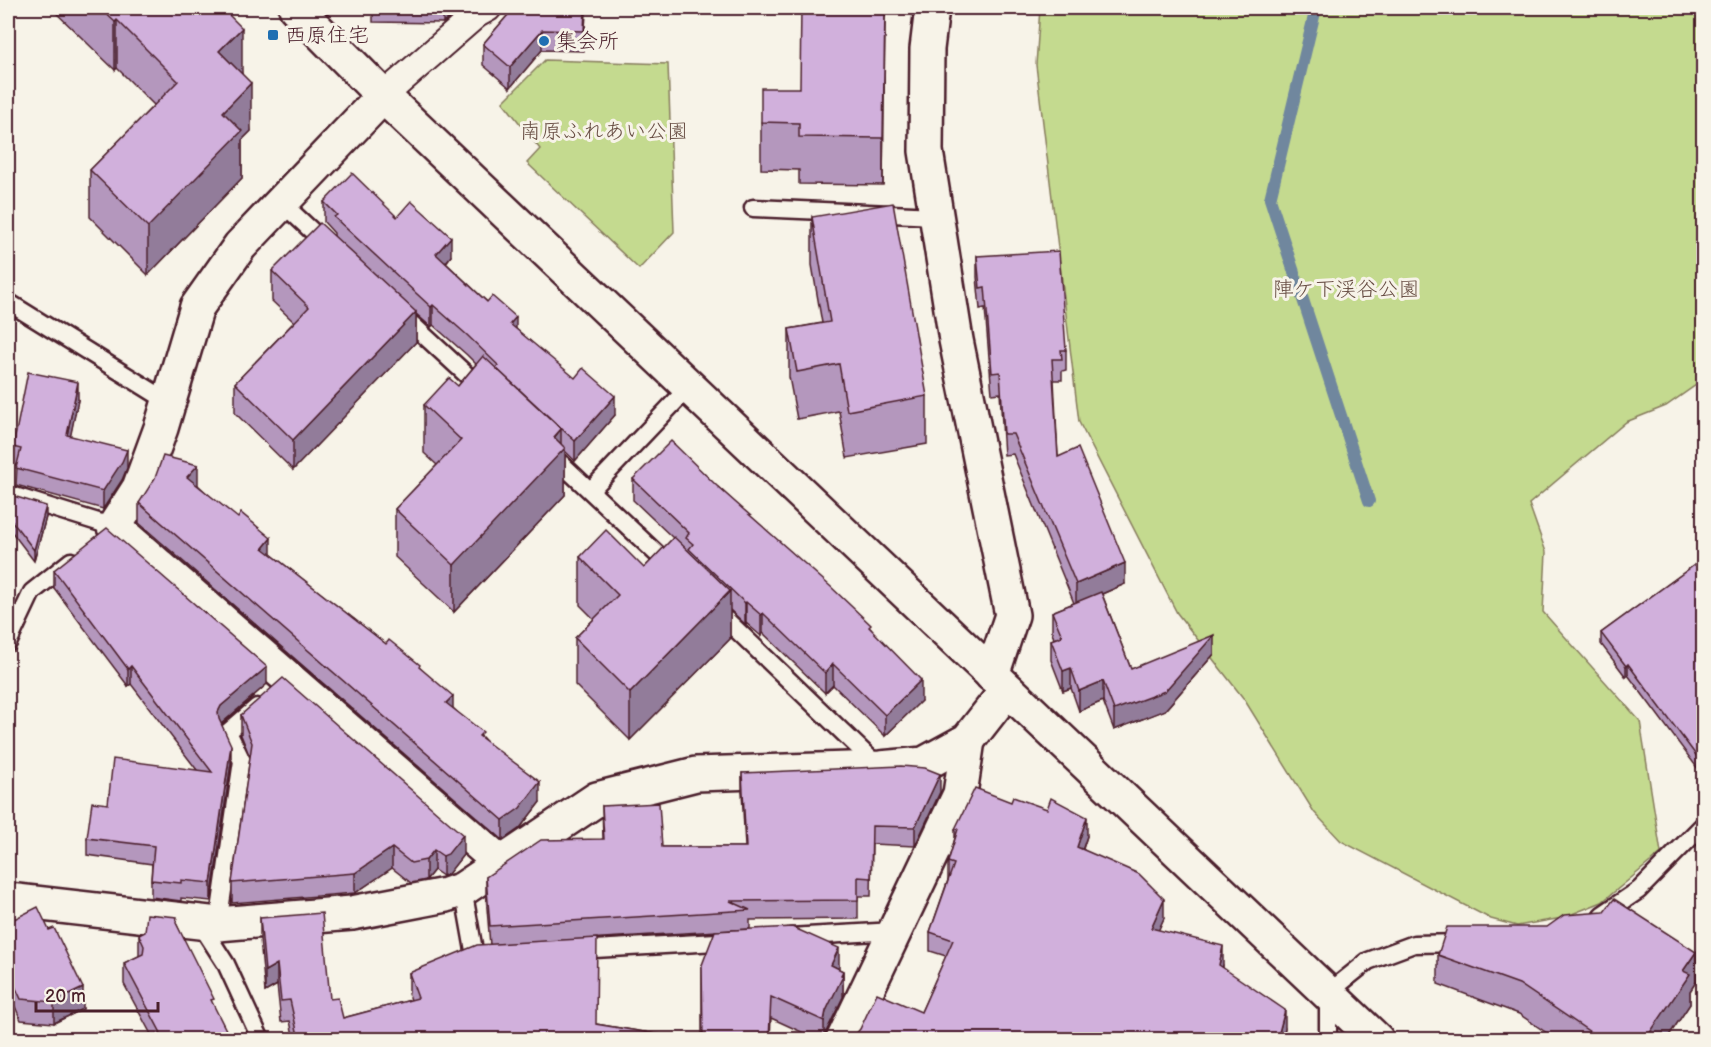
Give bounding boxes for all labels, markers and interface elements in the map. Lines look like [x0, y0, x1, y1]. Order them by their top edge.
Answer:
place label: 西原住宅 [285, 23, 369, 48]
marker: 西原住宅 [266, 28, 280, 42]
place label: 集会所 [556, 29, 619, 54]
marker: 集会所 [537, 34, 551, 48]
park label: 南原ふれあい公園 [520, 119, 688, 144]
park label: 陣ケ下渓谷公園 [1273, 277, 1420, 302]
scale bar [36, 975, 158, 1013]
text: 20 m [45, 986, 86, 1007]

